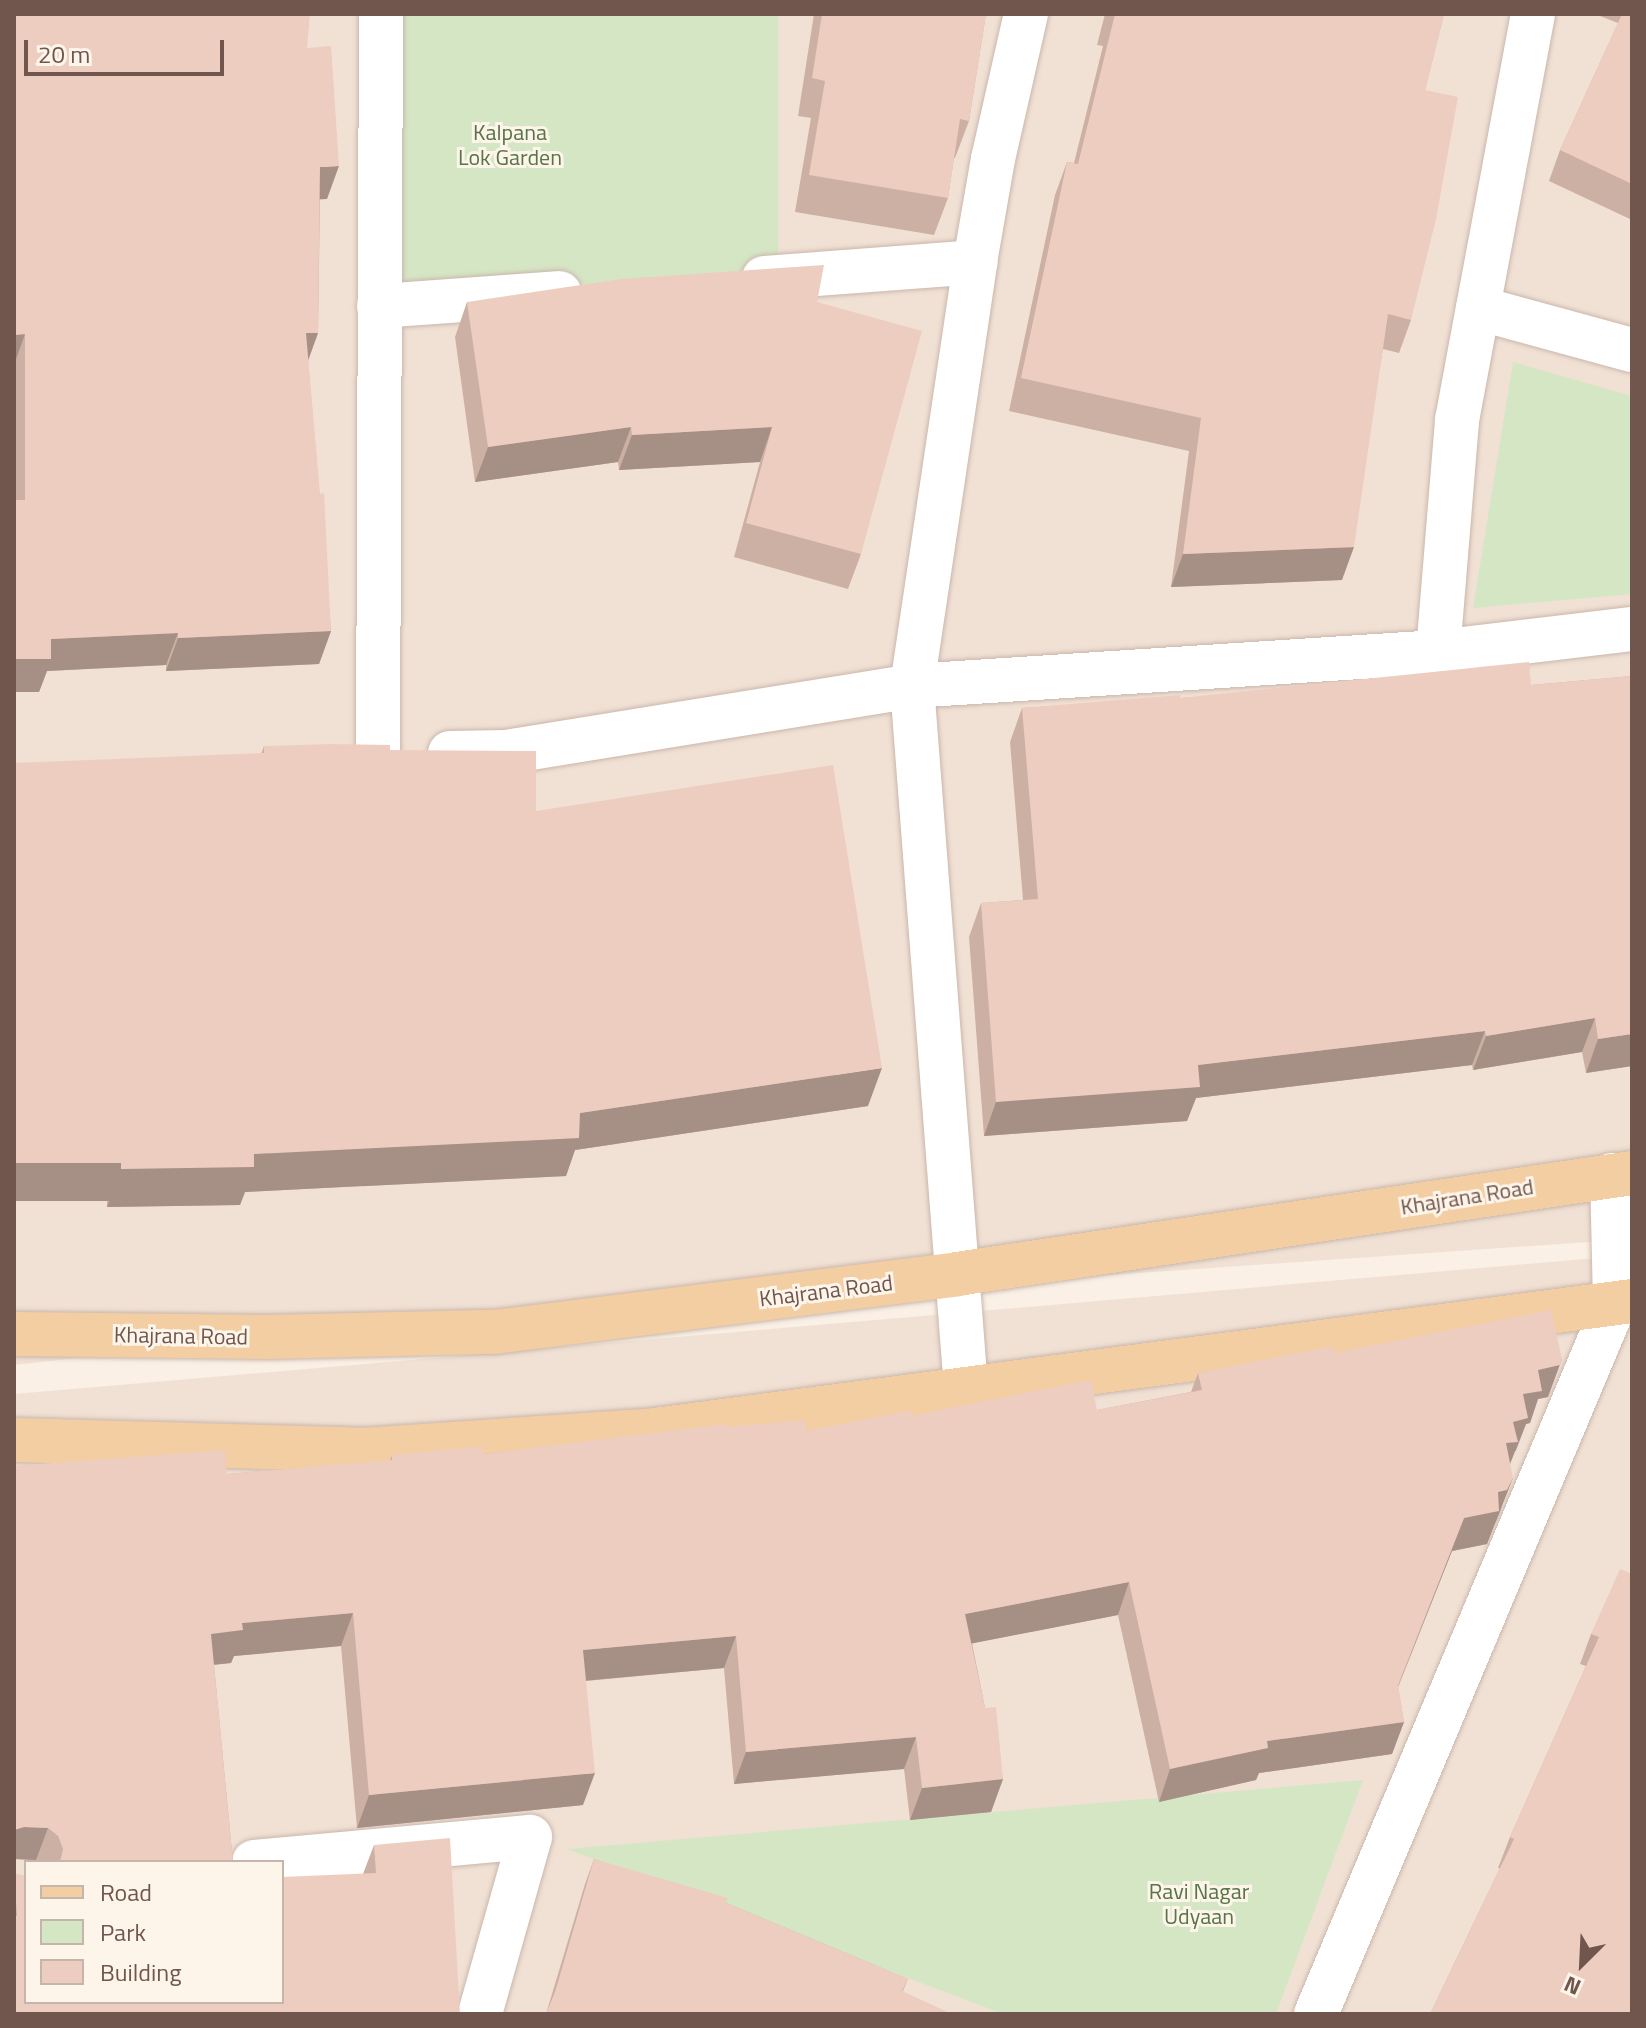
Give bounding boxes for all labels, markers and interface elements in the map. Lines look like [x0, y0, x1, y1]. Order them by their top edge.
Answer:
scale bar [28, 24, 228, 74]
text: 20 m [38, 36, 90, 72]
park label: Kalpana Lok Garden [458, 119, 562, 170]
street label: Khajrana Road [1399, 1173, 1535, 1221]
street label: Khajrana Road [758, 1270, 894, 1312]
street label: Khajrana Road [114, 1322, 248, 1350]
legend [24, 1860, 284, 2004]
text: Road [100, 1874, 152, 1910]
park label: Ravi Nagar Udyaan [1149, 1878, 1249, 1930]
text: Park [100, 1914, 146, 1950]
north arrow [1542, 1924, 1622, 2004]
text: Building [100, 1954, 182, 1990]
text: N [1558, 1967, 1586, 2005]

